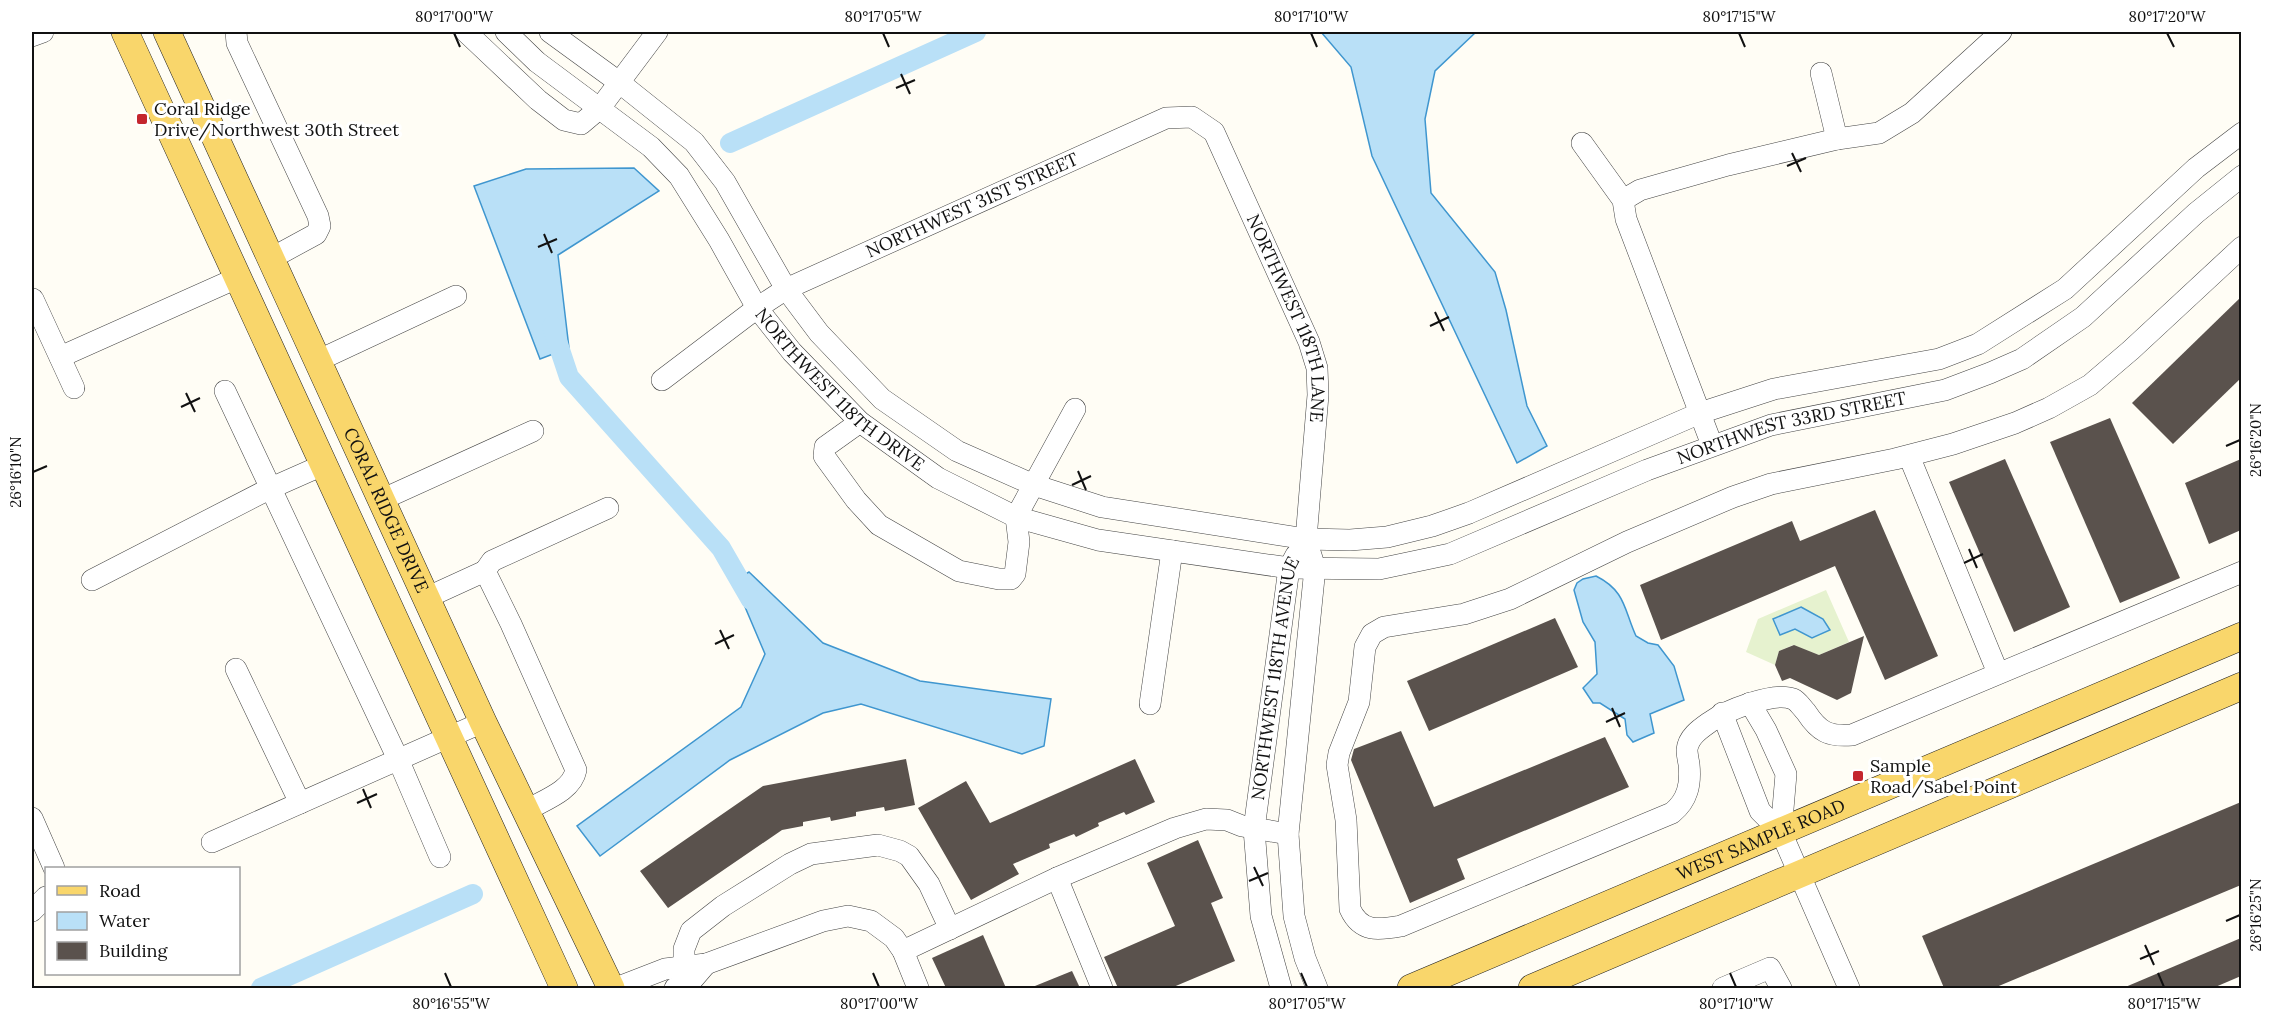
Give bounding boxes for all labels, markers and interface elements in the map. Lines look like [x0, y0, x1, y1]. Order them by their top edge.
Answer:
text: 80°17'00"W [415, 7, 494, 26]
text: 80°17'05"W [845, 7, 923, 26]
text: 80°17'10"W [1274, 7, 1349, 26]
text: 80°17'15"W [1702, 7, 1777, 26]
text: 80°17'20"W [2129, 7, 2206, 26]
place label: Coral Ridge Drive/Northwest 30th Street [154, 97, 399, 141]
marker: Coral Ridge Drive/Northwest 30th Street [135, 112, 149, 126]
street label: NORTHWEST 31ST STREET [862, 147, 1082, 263]
street label: NORTHWEST 118TH LANE [1242, 210, 1330, 423]
street label: NORTHWEST 118TH DRIVE [750, 303, 929, 476]
street label: NORTHWEST 33RD STREET [1674, 386, 1908, 469]
text: 26°16'20"N [2246, 403, 2265, 477]
street label: CORAL RIDGE DRIVE [339, 424, 434, 596]
text: 26°16'10"N [6, 436, 25, 508]
street label: NORTHWEST 118TH AVENUE [1246, 552, 1304, 802]
place label: Sample Road/Sabel Point [1870, 754, 2017, 798]
marker: Sample Road/Sabel Point [1851, 769, 1865, 783]
street label: WEST SAMPLE ROAD [1673, 793, 1848, 885]
legend [45, 867, 240, 975]
text: Road [99, 879, 141, 902]
text: 26°16'25"N [2246, 879, 2265, 951]
text: Water [99, 909, 150, 932]
text: Building [99, 939, 169, 962]
text: 80°16'55"W [412, 994, 491, 1013]
text: 80°17'00"W [840, 994, 919, 1013]
text: 80°17'05"W [1269, 994, 1347, 1013]
text: 80°17'10"W [1699, 994, 1774, 1013]
text: 80°17'15"W [2127, 994, 2202, 1013]

